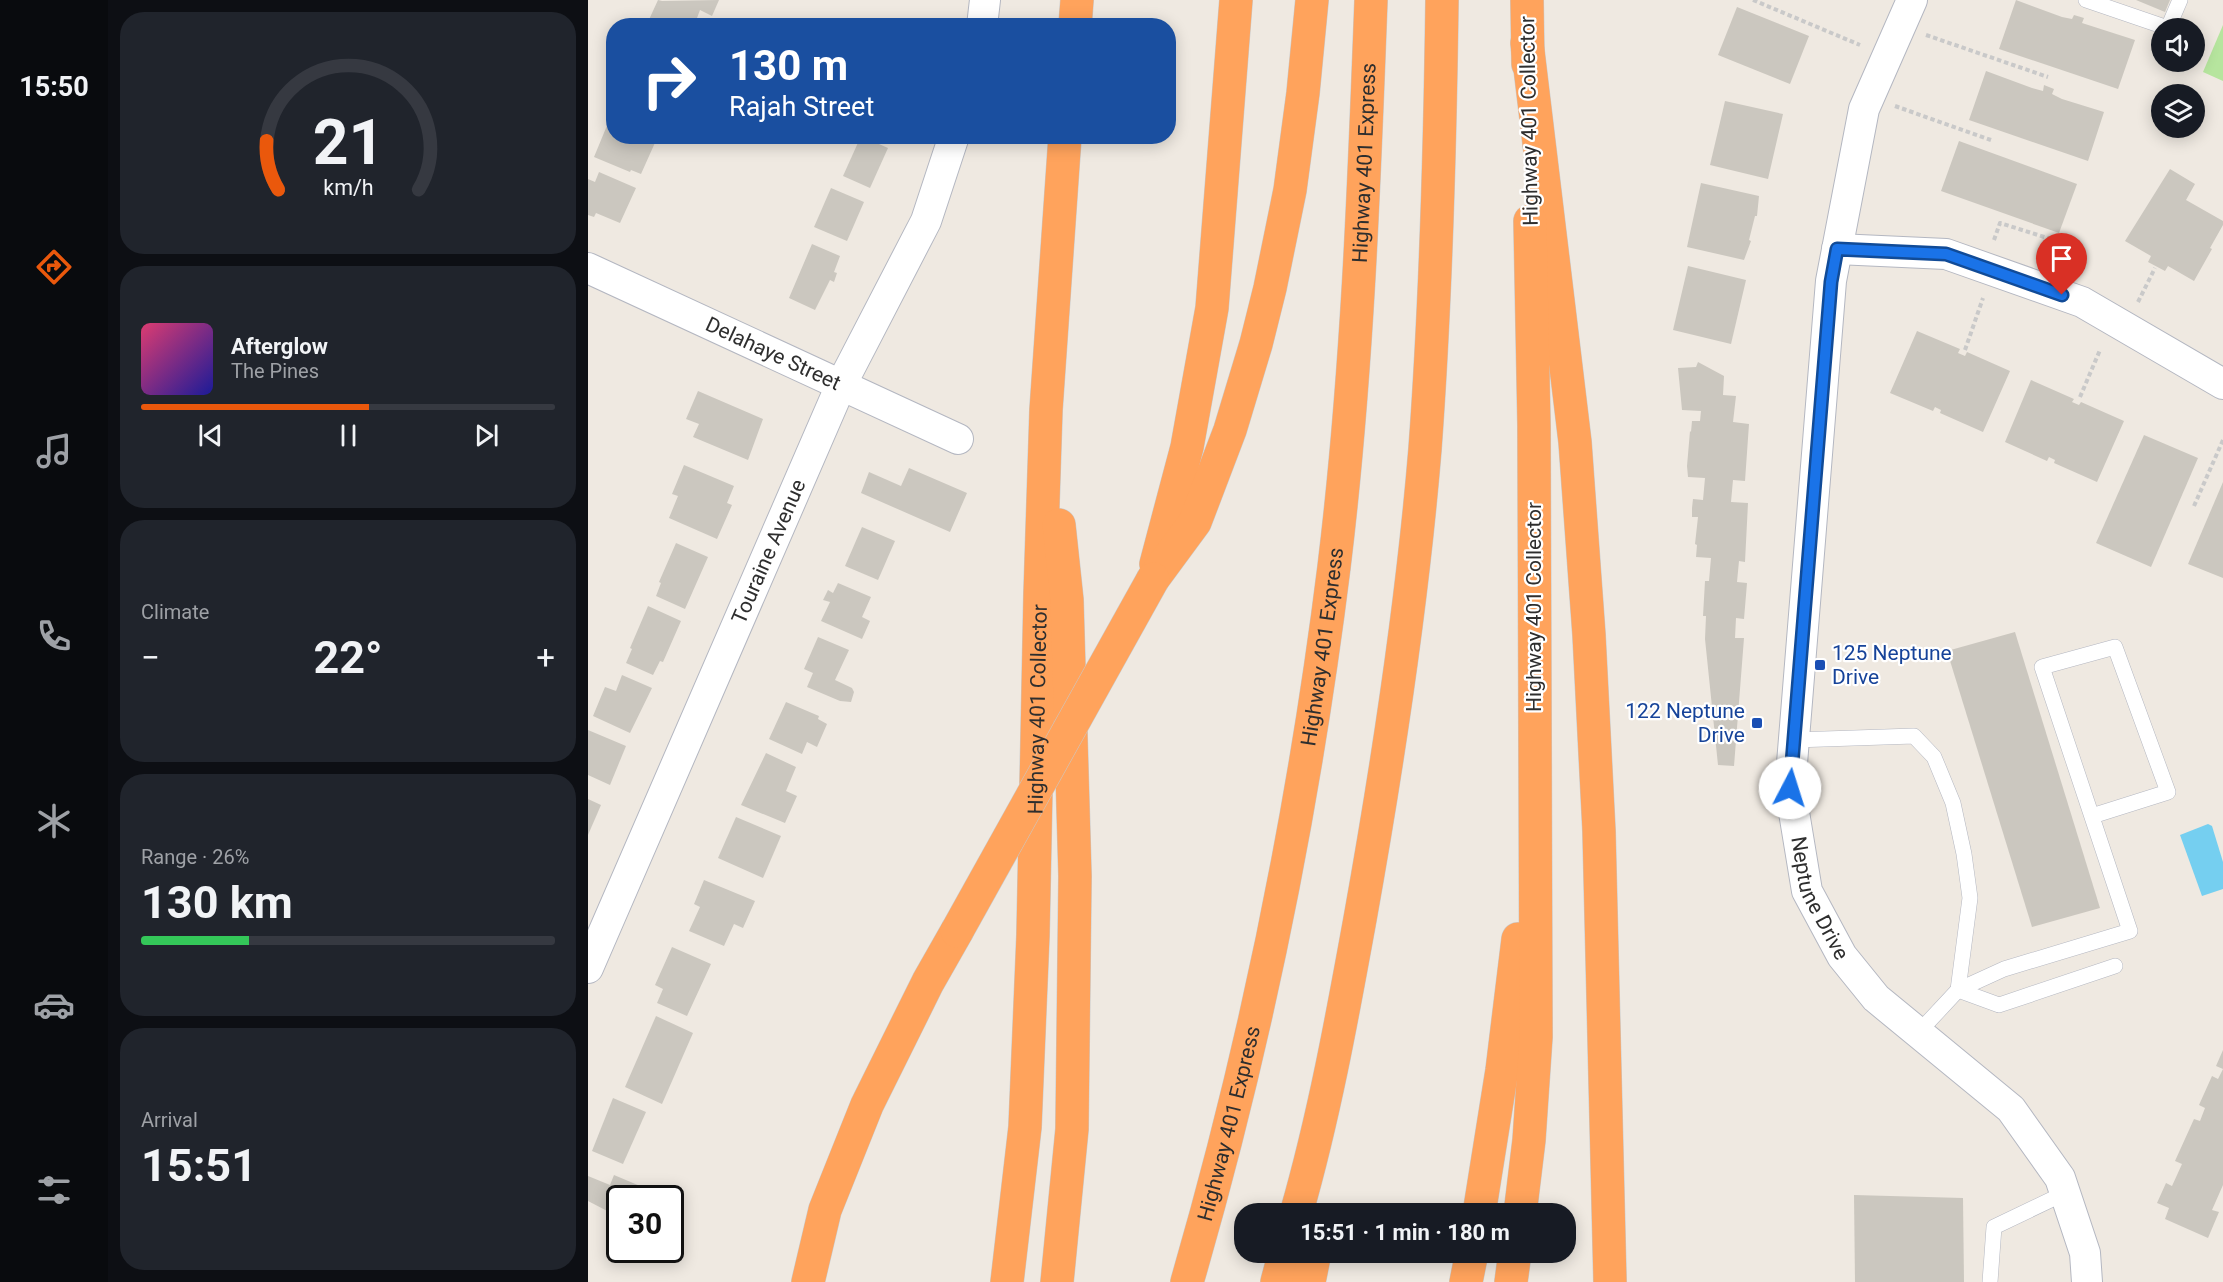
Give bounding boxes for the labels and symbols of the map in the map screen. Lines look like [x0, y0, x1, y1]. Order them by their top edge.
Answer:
street label: Highway 401 Collector [1515, 16, 1543, 226]
street label: Highway 401 Express [1348, 62, 1381, 264]
pin [2036, 233, 2087, 295]
street label: Delahaye Street [702, 312, 845, 395]
street label: Touraine Avenue [727, 476, 811, 627]
street label: Highway 401 Collector [1522, 502, 1546, 712]
street label: Highway 401 Express [1296, 546, 1348, 748]
street label: Highway 401 Collector [1023, 604, 1052, 815]
place label: 125 Neptune Drive [1832, 641, 1952, 689]
marker: 125 Neptune Drive [1813, 658, 1827, 672]
place label: 122 Neptune Drive [1625, 699, 1745, 747]
marker: 122 Neptune Drive [1750, 716, 1764, 730]
position arrow [1758, 756, 1822, 820]
street label: Neptune Drive [1786, 835, 1854, 964]
street label: Highway 401 Express [1193, 1024, 1265, 1224]
speed limit sign: 30 [606, 1185, 684, 1263]

